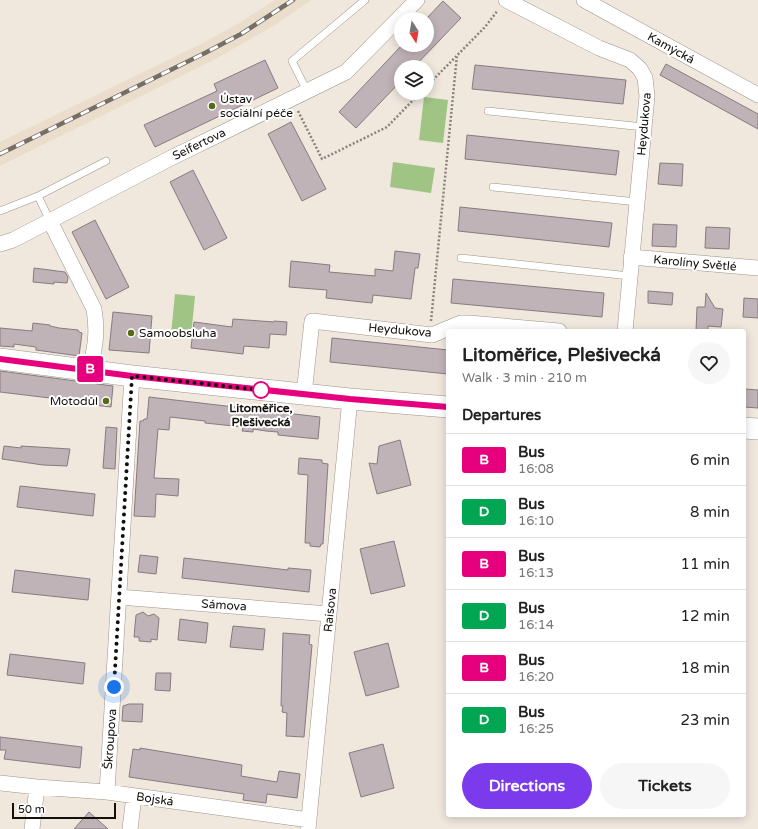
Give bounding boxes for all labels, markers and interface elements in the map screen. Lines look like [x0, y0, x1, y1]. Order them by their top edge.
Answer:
north arrow [394, 12, 434, 52]
map controls [394, 12, 434, 100]
street label: Kamýcká [645, 29, 697, 67]
button: layers [394, 60, 434, 100]
place label: Ústav sociální péče [220, 92, 293, 120]
street label: Heydukova [634, 92, 654, 156]
marker: Ústav sociální péče [207, 101, 217, 111]
street label: Seifertova [170, 125, 228, 163]
street label: Karolíny Světlé [653, 252, 737, 274]
street label: Heydukova [368, 320, 432, 340]
place label: Samoobsluha [139, 326, 216, 340]
marker: Samoobsluha [126, 328, 136, 338]
button: heart [688, 342, 730, 384]
text: Litoměřice, Plešivecká [462, 344, 661, 366]
line badge: B [77, 356, 103, 382]
text: B [85, 360, 95, 377]
text: Walk · 3 min · 210 m [462, 370, 587, 386]
marker: Litoměřice, Plešivecká [252, 381, 270, 399]
place label: Motodůl [50, 394, 98, 408]
marker: Motodůl [101, 396, 111, 406]
place label: Litoměřice, Plešivecká [229, 401, 293, 429]
text: Departures [462, 406, 541, 424]
text: Bus [518, 443, 545, 461]
text: B [479, 451, 489, 468]
text: 6 min [690, 451, 730, 469]
text: 16:08 [518, 461, 554, 477]
text: Bus [518, 495, 545, 513]
text: D [479, 503, 489, 520]
text: 8 min [690, 503, 730, 521]
text: 16:10 [518, 513, 554, 529]
text: Bus [518, 547, 545, 565]
text: B [479, 555, 489, 572]
text: 11 min [681, 555, 730, 573]
text: 16:13 [518, 565, 554, 581]
street label: Raisova [321, 587, 339, 633]
street label: Sámova [201, 596, 247, 614]
text: Bus [518, 599, 545, 617]
text: D [479, 607, 489, 624]
text: 12 min [681, 607, 730, 625]
text: 16:14 [518, 617, 554, 633]
text: Bus [518, 651, 545, 669]
text: B [479, 659, 489, 676]
text: 18 min [681, 659, 730, 677]
text: 16:20 [518, 669, 554, 685]
your location [104, 677, 124, 697]
text: Bus [518, 703, 545, 721]
street label: Škroupova [101, 708, 119, 770]
text: D [479, 711, 489, 728]
text: 23 min [681, 711, 730, 729]
text: 16:25 [518, 721, 554, 737]
button: Directions [462, 763, 592, 809]
button: Tickets [600, 763, 730, 809]
street label: Bojská [135, 789, 175, 809]
scale bar [12, 801, 116, 820]
text: 50 m [18, 803, 45, 816]

